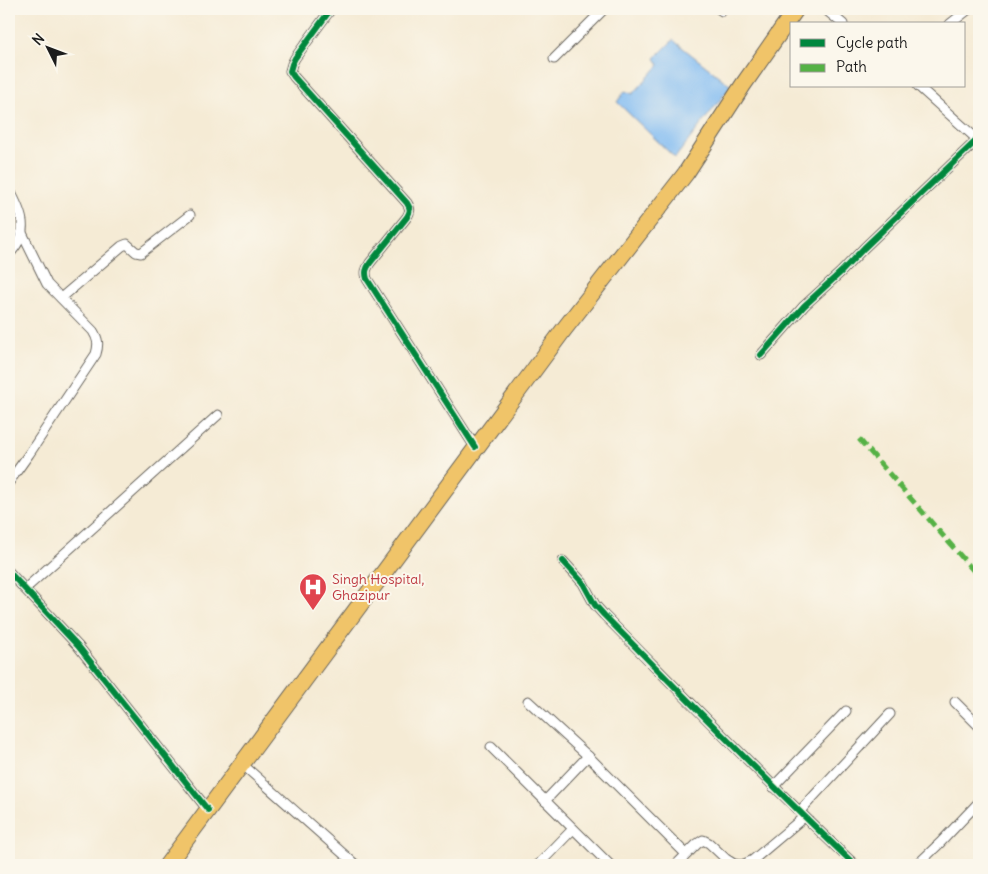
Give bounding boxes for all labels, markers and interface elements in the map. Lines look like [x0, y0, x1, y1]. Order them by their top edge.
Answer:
north arrow [22, 22, 72, 72]
legend [790, 22, 966, 88]
text: N [28, 30, 48, 49]
text: Cycle path [836, 33, 908, 52]
text: Path [836, 57, 867, 76]
place label: Singh Hospital, Ghazipur [332, 570, 425, 604]
hospital icon: Singh Hospital, Ghazipur [298, 572, 328, 611]

